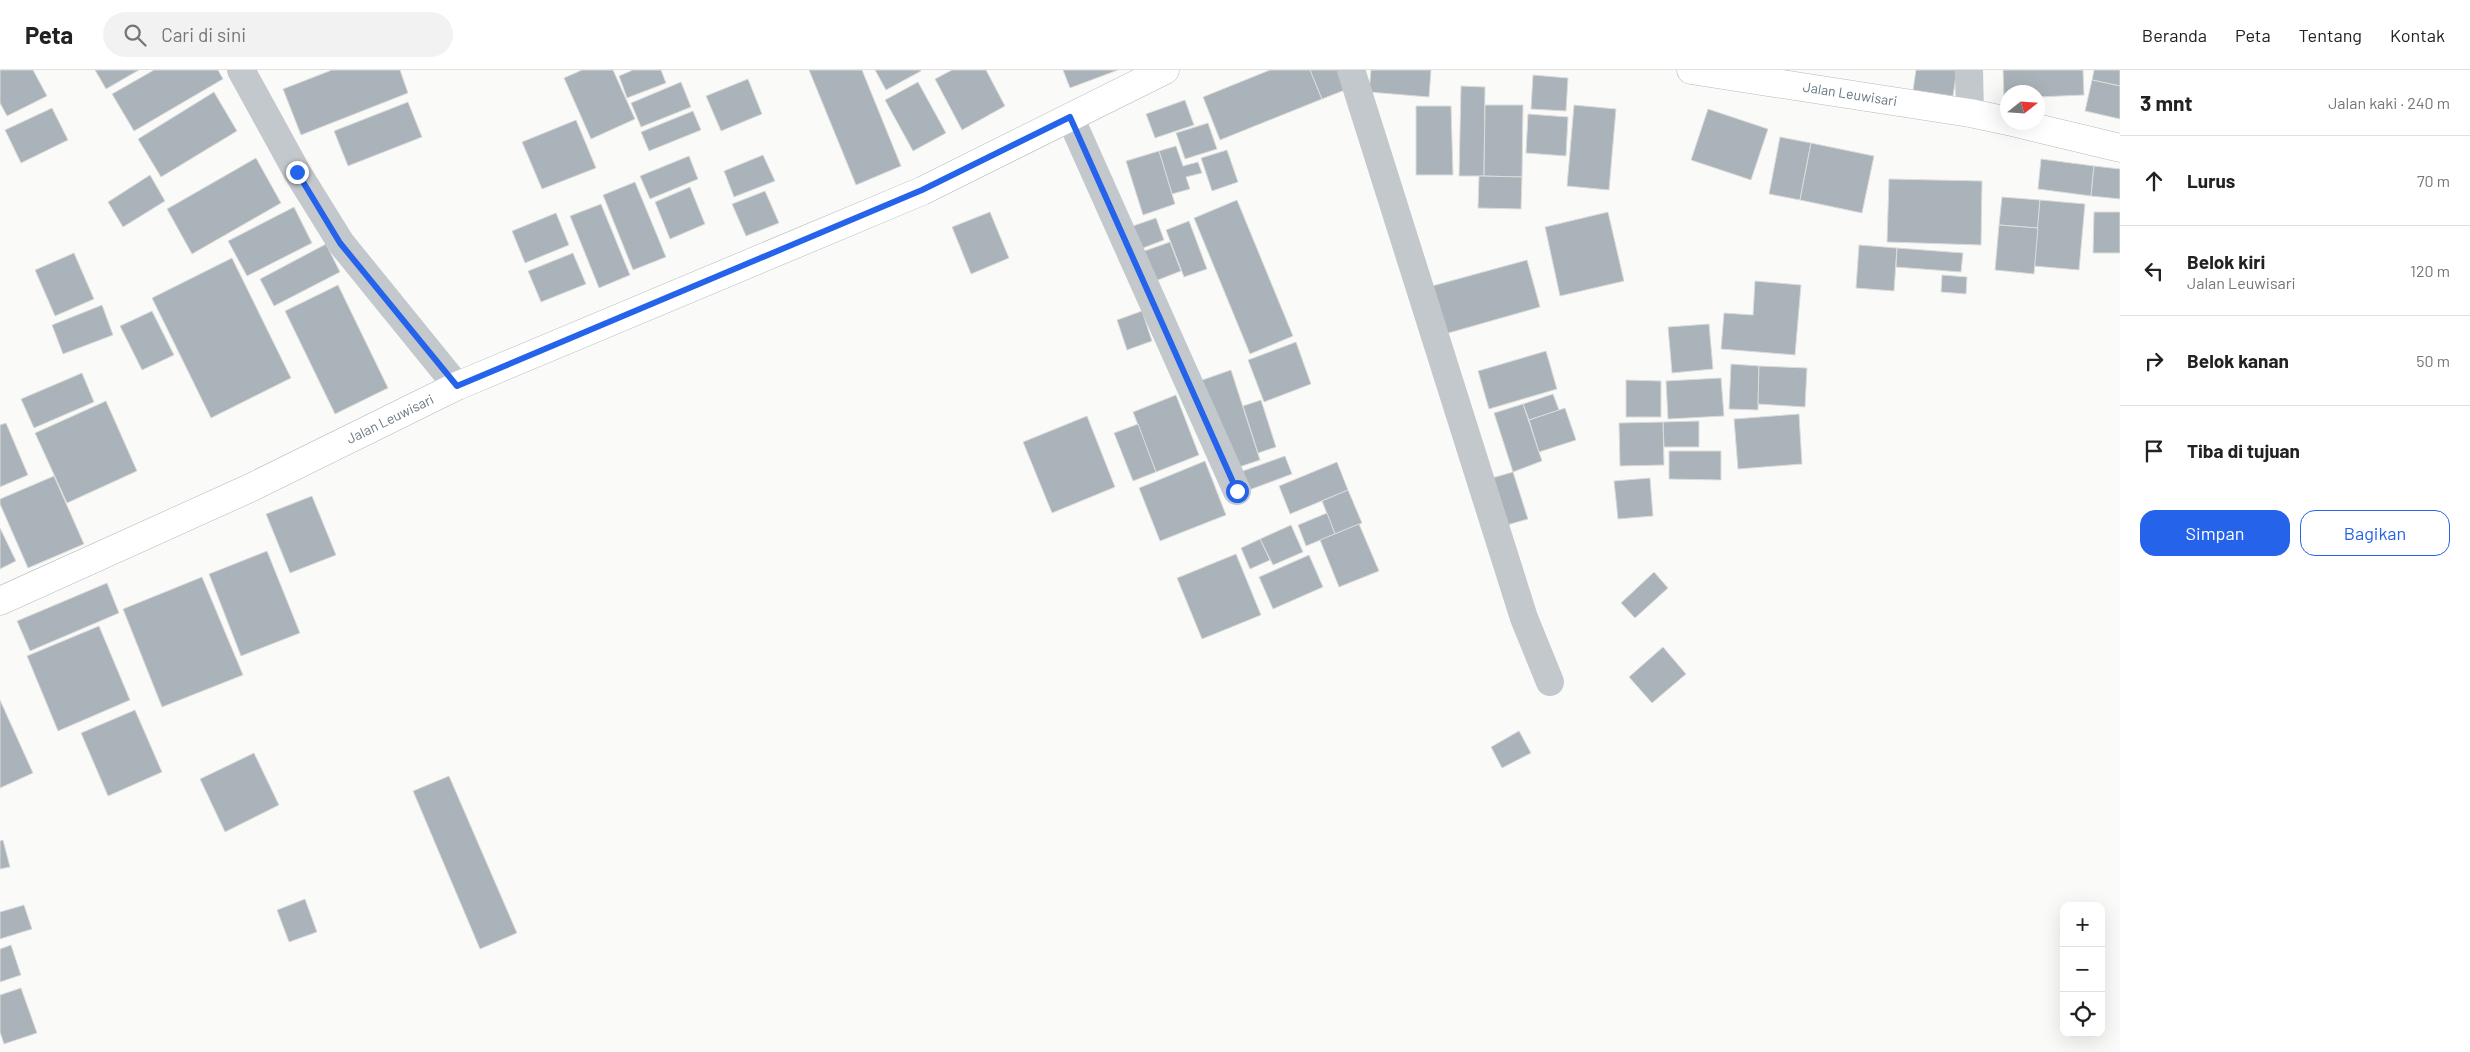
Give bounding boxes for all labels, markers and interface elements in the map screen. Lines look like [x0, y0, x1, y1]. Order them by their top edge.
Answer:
search box [103, 12, 453, 57]
text: Peta [25, 20, 73, 49]
icon: search [121, 21, 149, 49]
text: Cari di sini [161, 23, 246, 46]
text: Beranda [2142, 24, 2207, 46]
text: Peta [2235, 24, 2271, 46]
text: Tentang [2299, 24, 2362, 46]
text: Kontak [2390, 24, 2445, 46]
street label: Jalan Leuwisari [1802, 78, 1898, 109]
north arrow [2000, 85, 2045, 130]
text: 3 mnt [2140, 90, 2193, 115]
text: Jalan kaki · 240 m [2328, 93, 2450, 112]
route end [286, 161, 309, 184]
icon: ahead [2140, 167, 2168, 195]
text: Lurus [2187, 169, 2235, 192]
text: 70 m [2417, 171, 2450, 190]
text: Belok kiri [2187, 250, 2265, 273]
icon: left [2140, 257, 2168, 285]
text: 120 m [2410, 261, 2450, 280]
text: Jalan Leuwisari [2187, 273, 2296, 292]
icon: right [2140, 347, 2168, 375]
text: Belok kanan [2187, 349, 2289, 372]
text: 50 m [2416, 351, 2450, 370]
street label: Jalan Leuwisari [343, 390, 436, 447]
icon: arrive [2140, 437, 2168, 465]
text: Tiba di tujuan [2187, 439, 2300, 462]
route start [1226, 480, 1249, 503]
button: Simpan [2140, 510, 2290, 556]
button: Bagikan [2300, 510, 2450, 556]
map controls [2060, 902, 2105, 1037]
button: + [2060, 902, 2105, 947]
button: − [2060, 947, 2105, 992]
button: locate [2060, 992, 2105, 1037]

